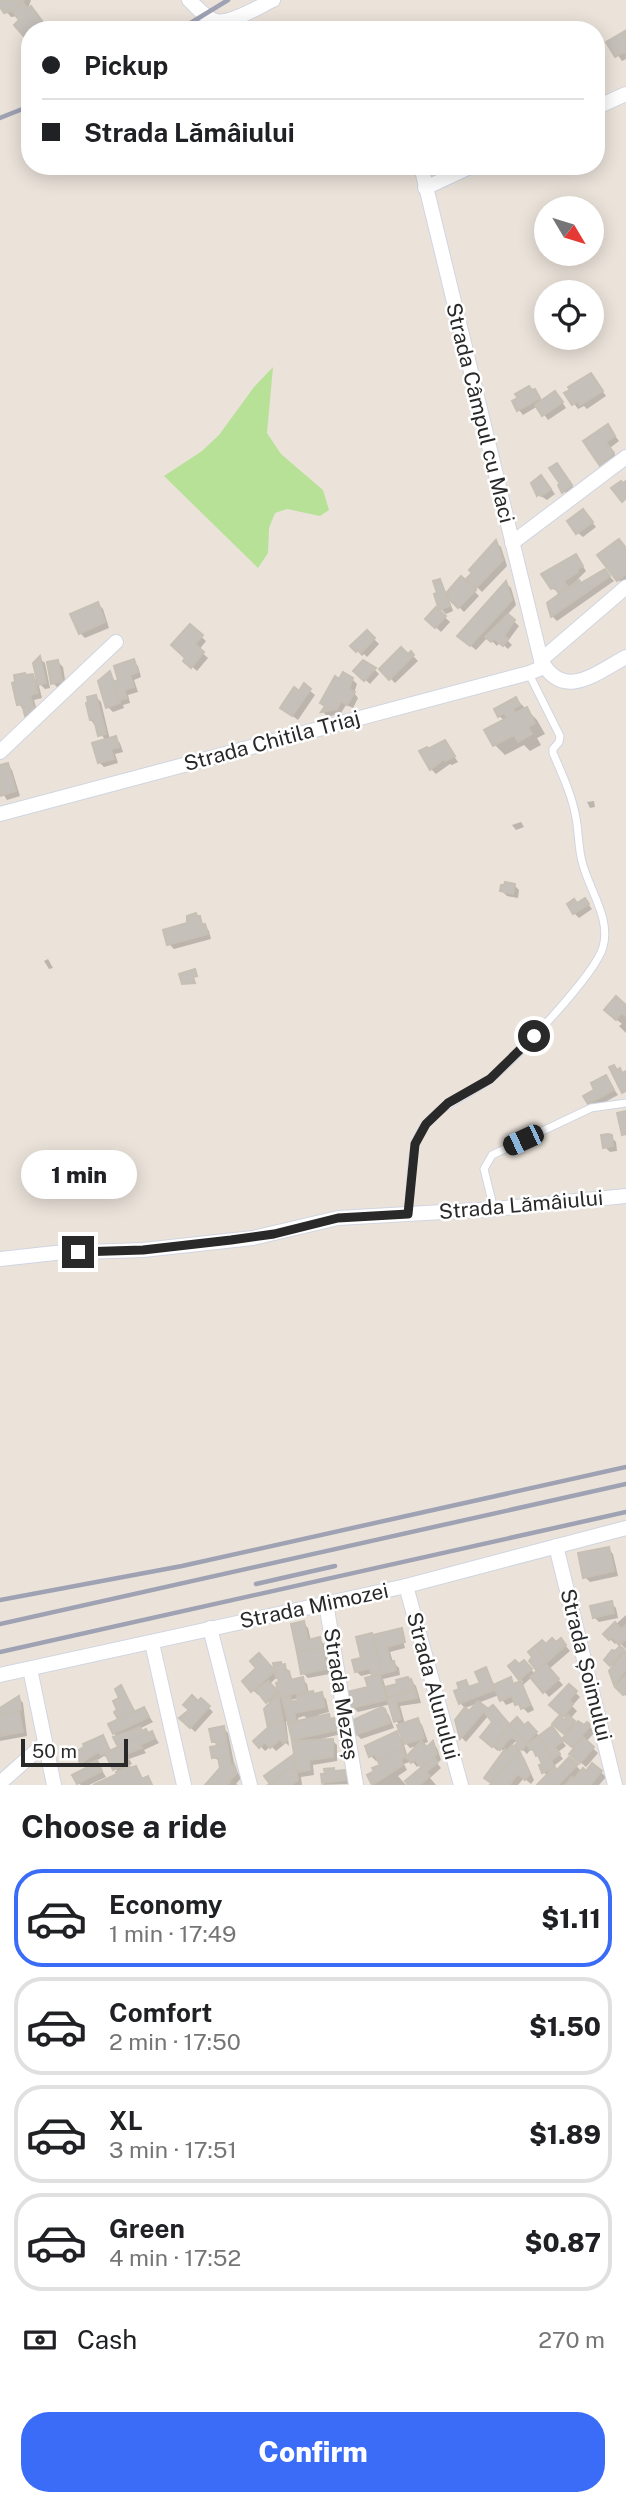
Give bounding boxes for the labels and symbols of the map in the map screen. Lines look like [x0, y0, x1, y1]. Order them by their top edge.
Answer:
north arrow [534, 196, 604, 266]
street label: Strada Câmpul cu Maci [441, 300, 520, 525]
street label: Strada Chitila Triaj [181, 705, 363, 776]
route start [518, 1020, 550, 1052]
car [500, 1122, 547, 1158]
callout: 1 min [20, 1150, 136, 1200]
street label: Strada Lămâiului [438, 1185, 604, 1224]
route end [62, 1236, 94, 1268]
street label: Strada Mimozei [237, 1578, 391, 1633]
street label: Strada Șoimului [556, 1586, 617, 1744]
street label: Strada Alunului [402, 1609, 465, 1762]
street label: Strada Mezeș [319, 1626, 364, 1762]
scale bar [21, 1736, 128, 1768]

